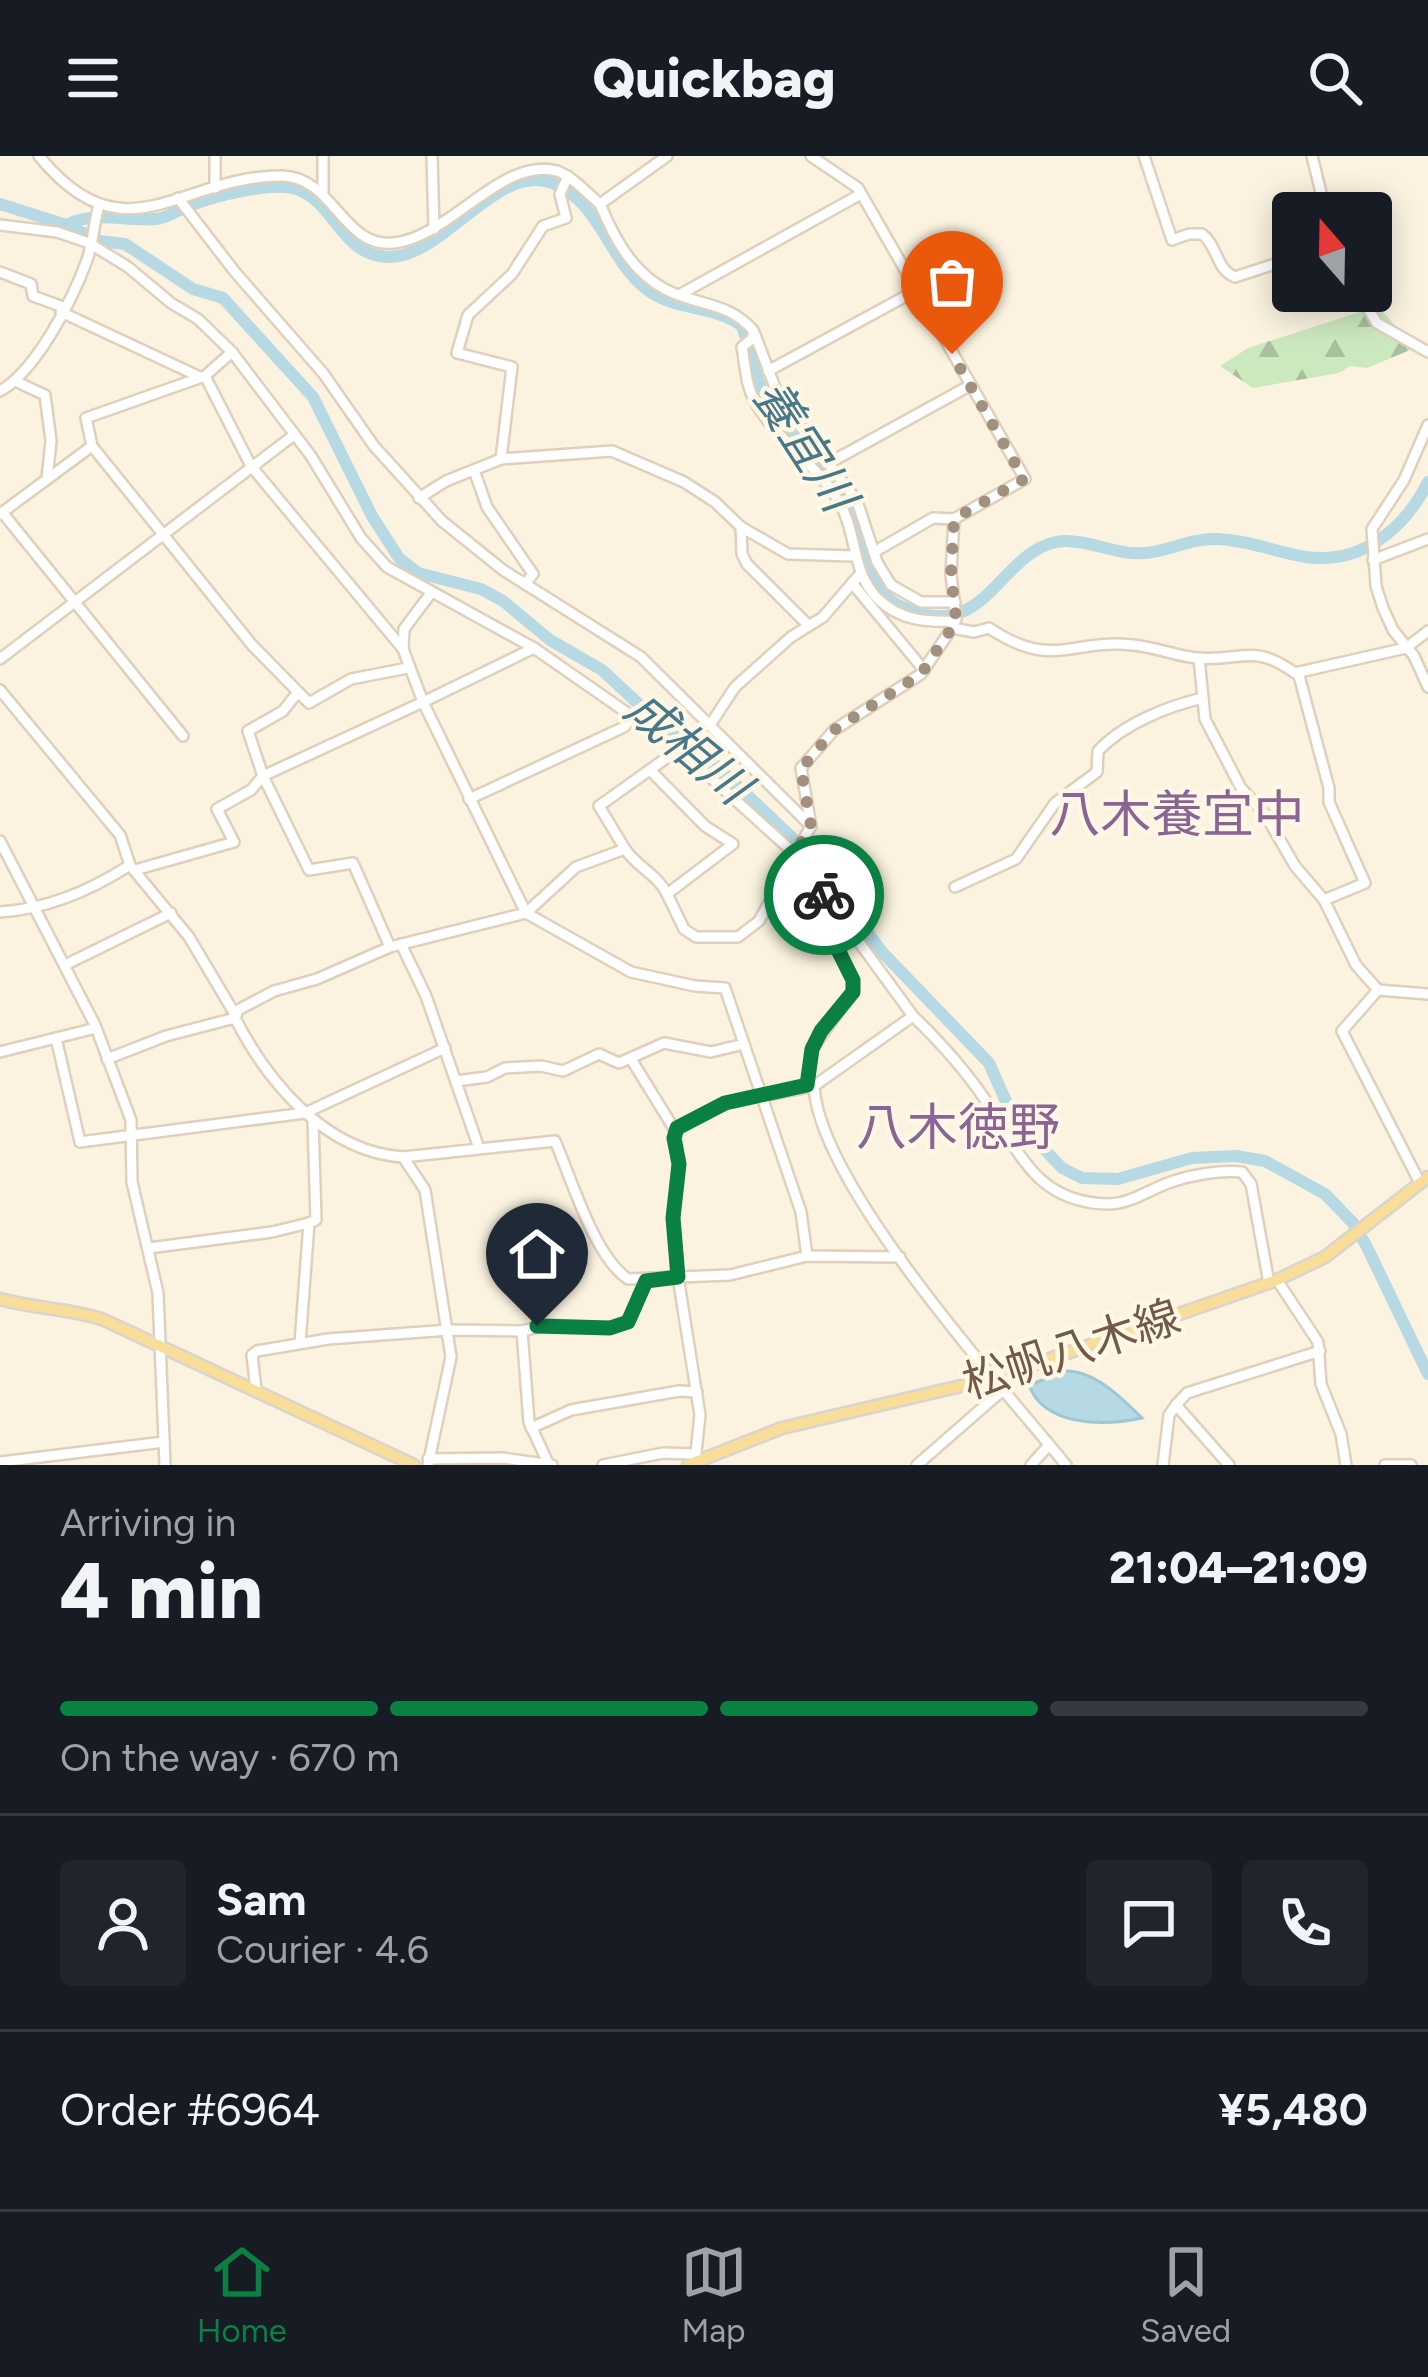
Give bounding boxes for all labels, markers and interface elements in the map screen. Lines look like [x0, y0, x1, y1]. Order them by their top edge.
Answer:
icon: menu [60, 45, 126, 111]
icon: search [1302, 45, 1368, 111]
text: Quickbag [593, 46, 836, 111]
north arrow [1272, 192, 1392, 312]
map controls [1272, 192, 1392, 312]
pin [901, 231, 1003, 354]
icon: bag [919, 249, 985, 315]
water label: 養宜川 [741, 369, 871, 525]
water label: 成相川 [614, 678, 766, 819]
district label: 八木養宜中 [1049, 784, 1305, 845]
courier [764, 835, 884, 955]
icon: bike [791, 862, 857, 928]
district label: 八木徳野 [856, 1097, 1060, 1158]
pin [486, 1203, 588, 1326]
icon: home [504, 1221, 570, 1287]
street label: 松帆八木線 [956, 1289, 1186, 1409]
text: Arriving in [60, 1499, 236, 1546]
text: 21:04–21:09 [1109, 1540, 1368, 1594]
text: 4 min [60, 1544, 263, 1638]
text: On the way · 670 m [60, 1734, 399, 1781]
button: person [60, 1860, 186, 1986]
button: chat [1086, 1860, 1212, 1986]
button: phone [1242, 1860, 1368, 1986]
text: Sam [216, 1872, 307, 1926]
text: Courier · 4.6 [216, 1926, 429, 1973]
text: Order #6964 [60, 2082, 320, 2136]
text: ¥5,480 [1218, 2082, 1368, 2136]
tab: Home [197, 2239, 287, 2350]
tab: Map [681, 2239, 747, 2350]
tab: Saved [1140, 2239, 1231, 2350]

